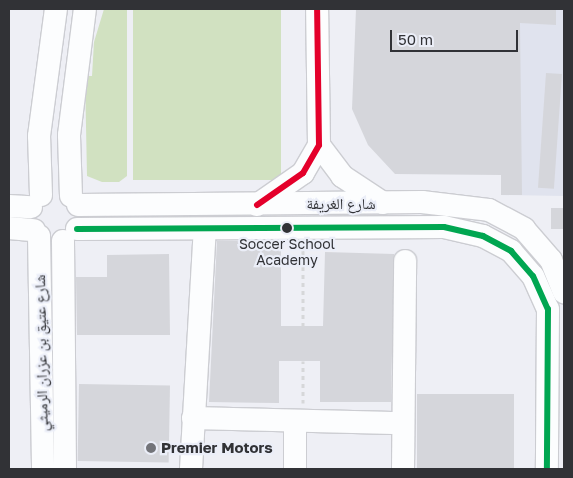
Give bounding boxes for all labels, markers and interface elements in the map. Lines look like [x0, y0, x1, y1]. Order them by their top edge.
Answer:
scale bar [393, 20, 520, 52]
text: 50 m [398, 30, 433, 48]
street label: شارع الغريفة [306, 195, 376, 213]
marker: Soccer School Academy [282, 223, 292, 233]
place label: Soccer School Academy [239, 236, 335, 268]
street label: شارع عتيق بن عزران الرميثي [31, 274, 51, 432]
place label: Premier Motors [161, 439, 273, 457]
marker: Premier Motors [145, 442, 157, 454]

